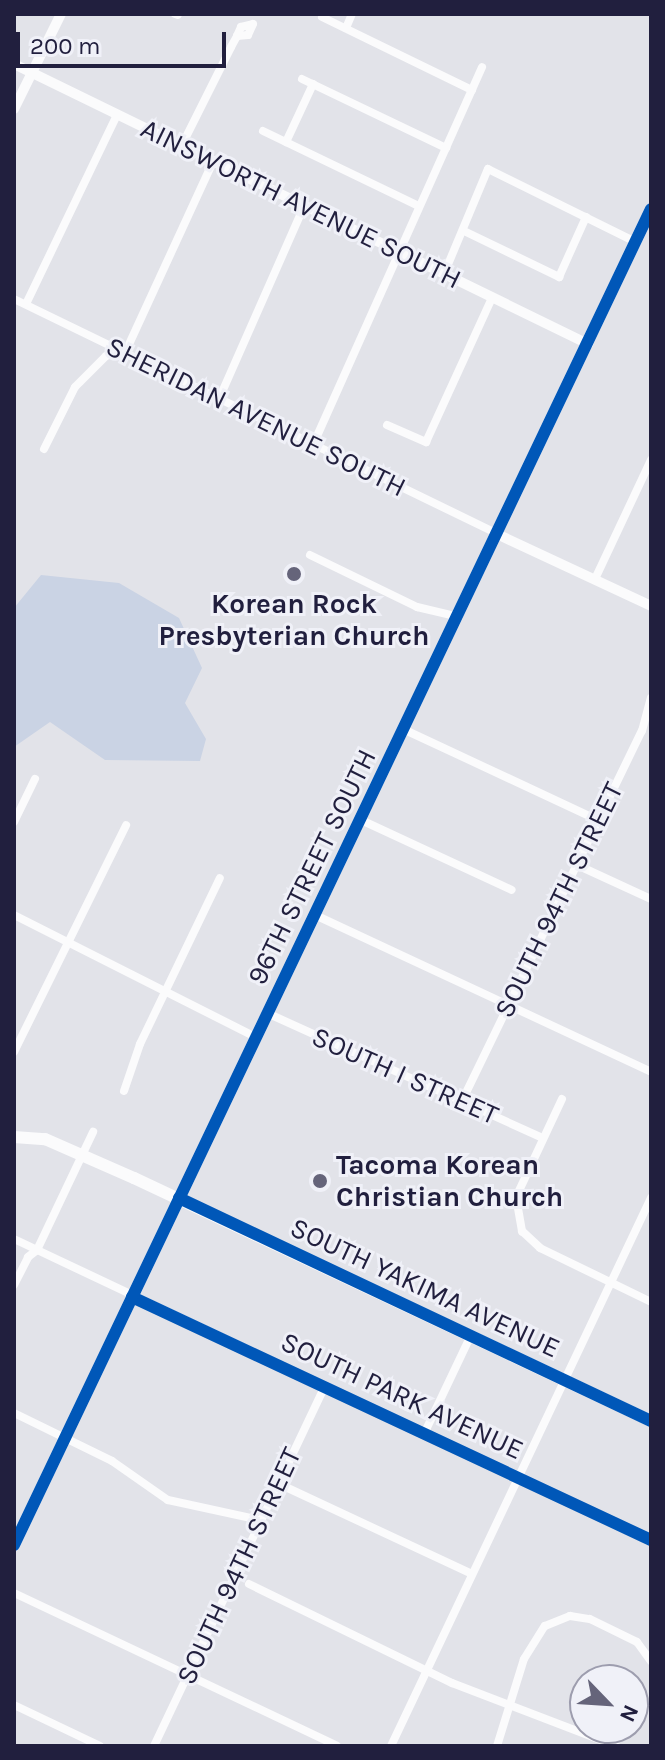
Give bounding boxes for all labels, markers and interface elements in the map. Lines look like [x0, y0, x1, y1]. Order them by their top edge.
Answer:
scale bar [20, 16, 230, 66]
text: 200 m [30, 32, 101, 60]
street label: AINSWORTH AVENUE SOUTH [135, 112, 467, 296]
street label: SHERIDAN AVENUE SOUTH [101, 330, 411, 504]
marker: Korean Rock Presbyterian Church [285, 565, 303, 583]
place label: Korean Rock Presbyterian Church [158, 587, 430, 653]
street label: 96TH STREET SOUTH [240, 744, 384, 990]
street label: SOUTH 94TH STREET [487, 777, 631, 1023]
street label: SOUTH I STREET [306, 1020, 504, 1132]
place label: Tacoma Korean Christian Church [336, 1148, 563, 1214]
marker: Tacoma Korean Christian Church [311, 1172, 329, 1190]
street label: SOUTH YAKIMA AVENUE [285, 1211, 565, 1365]
street label: SOUTH PARK AVENUE [275, 1325, 529, 1467]
street label: SOUTH 94TH STREET [169, 1442, 309, 1690]
north arrow [569, 1664, 649, 1744]
text: N [614, 1701, 644, 1726]

